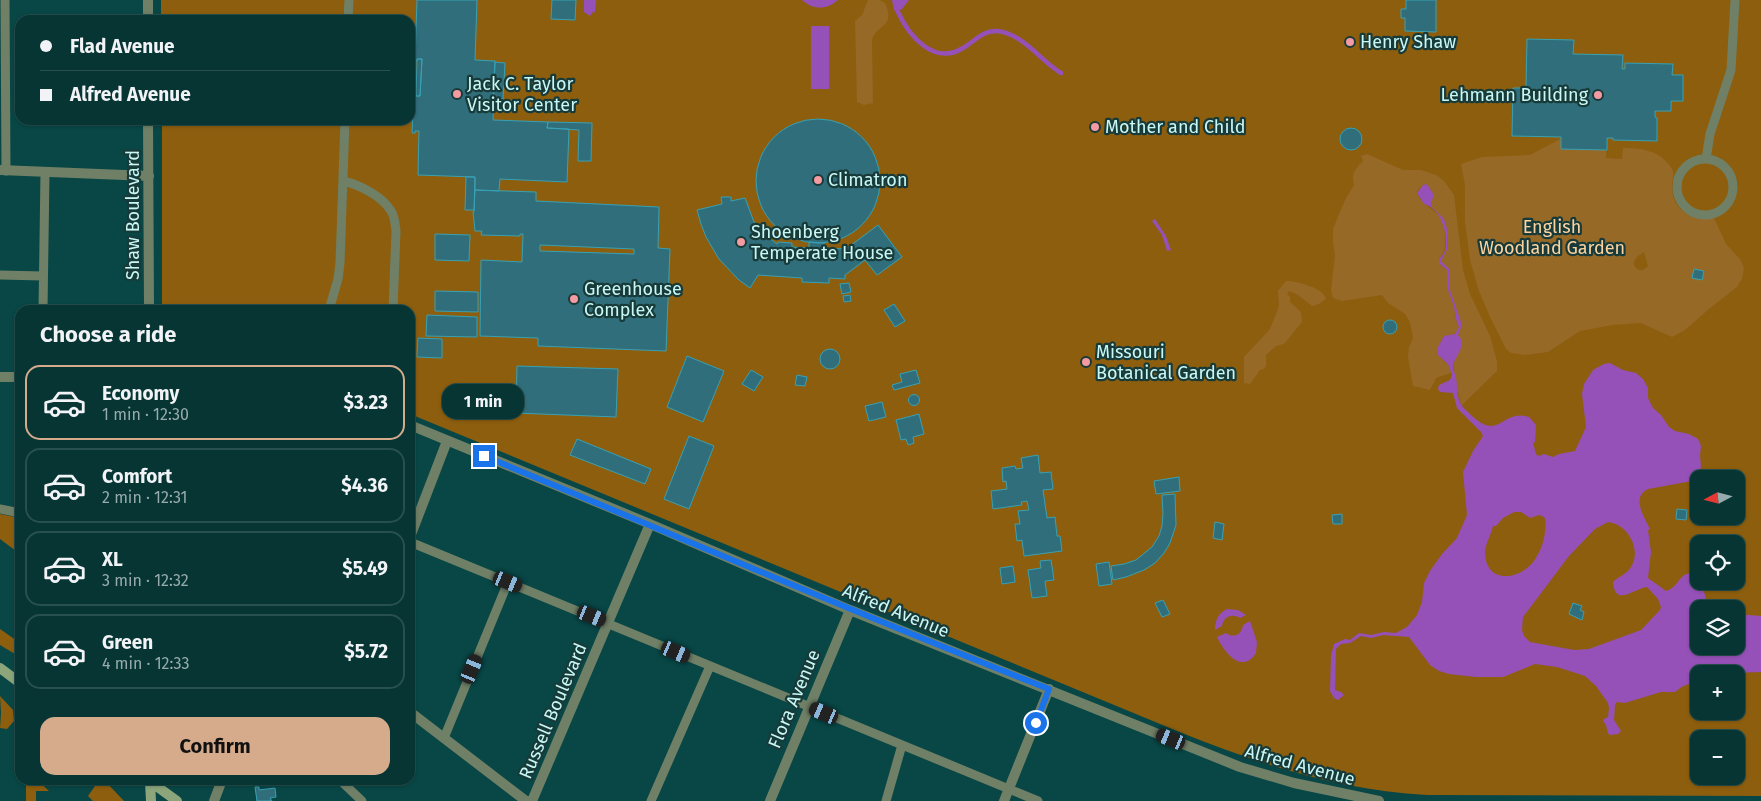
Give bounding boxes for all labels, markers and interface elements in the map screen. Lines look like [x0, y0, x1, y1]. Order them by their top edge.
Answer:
place label: Henry Shaw [1360, 31, 1456, 53]
text: Flad Avenue [70, 35, 175, 58]
marker: Henry Shaw [1344, 36, 1356, 48]
place label: Jack C. Taylor Visitor Center [467, 73, 577, 116]
text: Alfred Avenue [70, 83, 191, 106]
place label: Lehmann Building [1441, 84, 1589, 106]
marker: Jack C. Taylor Visitor Center [451, 88, 463, 100]
marker: Lehmann Building [1592, 89, 1604, 101]
place label: Mother and Child [1105, 116, 1245, 138]
marker: Mother and Child [1089, 121, 1101, 133]
street label: Shaw Boulevard [122, 150, 144, 280]
place label: Climatron [828, 169, 907, 191]
marker: Climatron [812, 174, 824, 186]
park label: English Woodland Garden [1479, 216, 1625, 259]
place label: Shoenberg Temperate House [751, 221, 893, 264]
marker: Shoenberg Temperate House [735, 236, 747, 248]
place label: Greenhouse Complex [584, 278, 682, 321]
marker: Greenhouse Complex [568, 293, 580, 305]
text: Choose a ride [40, 321, 176, 348]
place label: Missouri Botanical Garden [1096, 341, 1236, 384]
marker: Missouri Botanical Garden [1080, 356, 1092, 368]
icon: car [42, 380, 87, 425]
text: Economy [102, 382, 179, 405]
callout: 1 min [443, 384, 525, 418]
text: $3.23 [344, 391, 388, 414]
text: 1 min [464, 392, 502, 411]
text: 1 min · 12:30 [102, 405, 189, 424]
route end [473, 445, 495, 467]
icon: car [42, 463, 87, 508]
text: Comfort [102, 465, 172, 488]
north arrow [1690, 470, 1745, 525]
map controls [1690, 470, 1745, 785]
text: $4.36 [341, 474, 388, 497]
text: 2 min · 12:31 [102, 488, 187, 507]
button: locate [1690, 535, 1745, 590]
icon: car [42, 546, 87, 591]
text: XL [102, 548, 123, 571]
text: $5.49 [342, 557, 388, 580]
car [491, 569, 524, 595]
text: 3 min · 12:32 [102, 571, 189, 590]
street label: Alfred Avenue [839, 580, 953, 642]
button: layers [1690, 600, 1745, 655]
car [575, 603, 608, 629]
icon: car [42, 629, 87, 674]
text: Green [102, 631, 153, 654]
car [659, 639, 692, 665]
text: $5.72 [344, 640, 388, 663]
street label: Russell Boulevard [514, 640, 592, 782]
street label: Flora Avenue [763, 646, 825, 752]
car [459, 652, 484, 686]
text: 4 min · 12:33 [102, 654, 189, 673]
button: + [1690, 665, 1745, 720]
car [807, 700, 840, 726]
route start [1025, 712, 1047, 734]
button: Confirm [40, 717, 390, 775]
car [1154, 726, 1187, 752]
button: − [1690, 730, 1745, 785]
street label: Alfred Avenue [1243, 740, 1357, 790]

